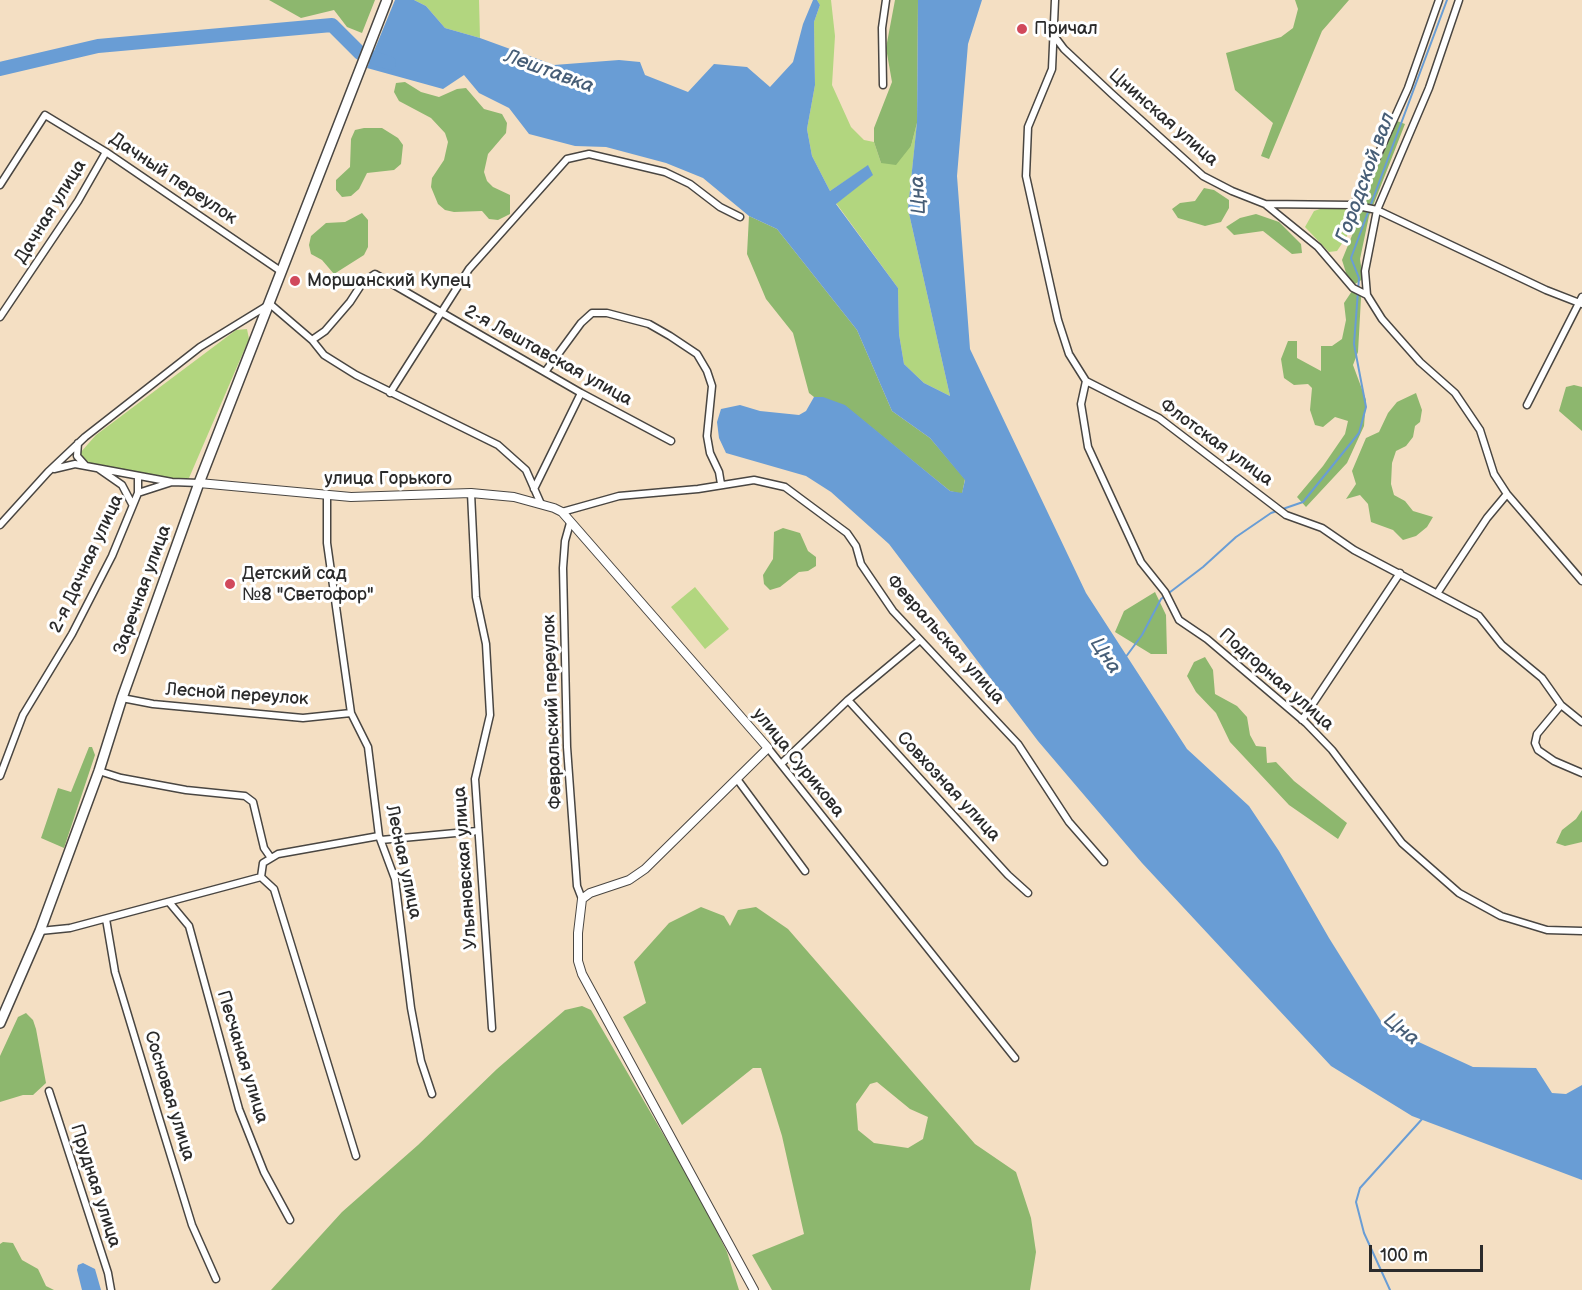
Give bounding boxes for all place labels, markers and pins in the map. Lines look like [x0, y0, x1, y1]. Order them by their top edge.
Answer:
place label: Причал [1034, 18, 1098, 40]
marker: Причал [1015, 22, 1029, 36]
place label: Моршанский Купец [307, 270, 471, 292]
marker: Моршанский Купец [288, 274, 302, 288]
place label: Детский сад №8 "Светофор" [242, 563, 374, 606]
marker: Детский сад №8 "Светофор" [223, 577, 237, 591]

